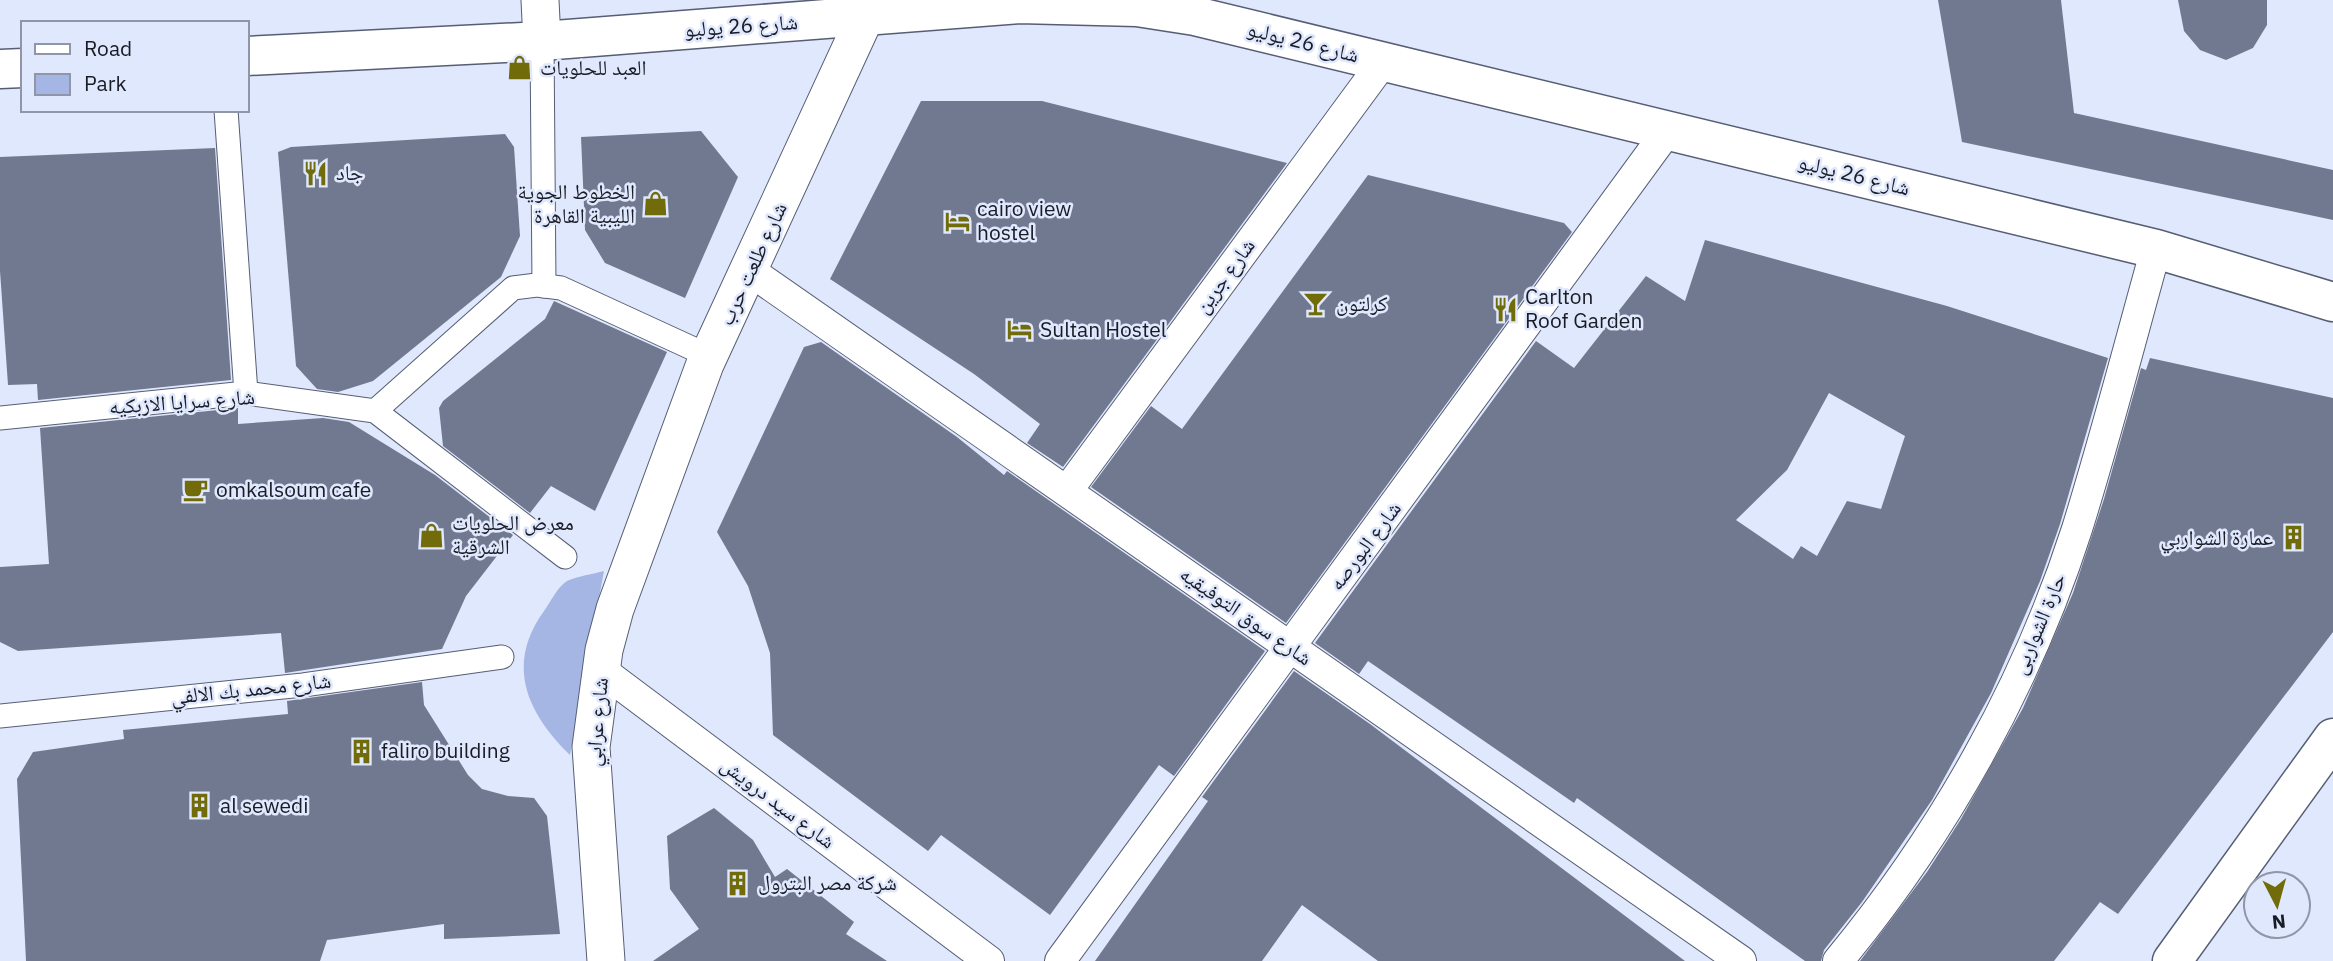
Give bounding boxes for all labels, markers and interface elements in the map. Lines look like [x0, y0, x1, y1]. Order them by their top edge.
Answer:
street label: شارع 26 يوليو [683, 7, 799, 43]
street label: شارع 26 يوليو [1245, 14, 1362, 68]
legend [21, 21, 248, 112]
text: Road [84, 34, 132, 62]
place label: العبد للحلويات [540, 53, 646, 81]
shop icon: العبد للحلويات [506, 54, 534, 82]
text: Park [84, 69, 127, 97]
street label: شارع 26 يوليو [1796, 147, 1913, 201]
place label: جاد [336, 158, 363, 186]
restaurant icon: جاد [302, 159, 330, 187]
place label: الخطوط الجوية الليبية القاهرة [517, 177, 635, 229]
shop icon: الخطوط الجوية الليبية القاهرة [641, 190, 669, 218]
place label: cairo view hostel [977, 194, 1071, 246]
street label: شارع طلعت حرب [711, 198, 793, 330]
hotel icon: cairo view hostel [943, 207, 971, 235]
street label: شارع جرين [1188, 232, 1261, 319]
place label: Carlton Roof Garden [1525, 282, 1642, 334]
place label: كرلتون [1336, 289, 1388, 317]
bar icon: كرلتون [1302, 290, 1330, 318]
restaurant icon: Carlton Roof Garden [1491, 295, 1519, 323]
place label: Sultan Hostel [1040, 315, 1167, 343]
hotel icon: Sultan Hostel [1006, 316, 1034, 344]
street label: شارع سرايا الازبكيه [108, 382, 256, 420]
place label: omkalsoum cafe [216, 475, 371, 503]
cafe icon: omkalsoum cafe [182, 476, 210, 504]
street label: شارع البورصه [1322, 495, 1407, 596]
place label: معرض الحلويات الشرقية [452, 508, 574, 560]
shop icon: معرض الحلويات الشرقية [418, 521, 446, 549]
place label: عمارة الشواربي [2160, 523, 2273, 554]
building icon: عمارة الشواربي [2279, 524, 2307, 552]
street label: شارع سوق التوفيقيه [1175, 559, 1318, 671]
street label: حارة الشواربى [2004, 569, 2072, 678]
street label: شارع محمد بك الالفي [169, 666, 333, 714]
street label: شارع عرابي [578, 676, 617, 768]
place label: faliro building [381, 736, 510, 764]
building icon: faliro building [347, 737, 375, 765]
street label: شارع سيد درويش [716, 750, 841, 854]
place label: al sewedi [220, 791, 309, 819]
building icon: al sewedi [186, 792, 214, 820]
place label: شركة مصر البترول [758, 868, 897, 896]
building icon: شركة مصر البترول [724, 869, 752, 897]
north arrow [2242, 870, 2312, 940]
text: N [2271, 909, 2287, 935]

